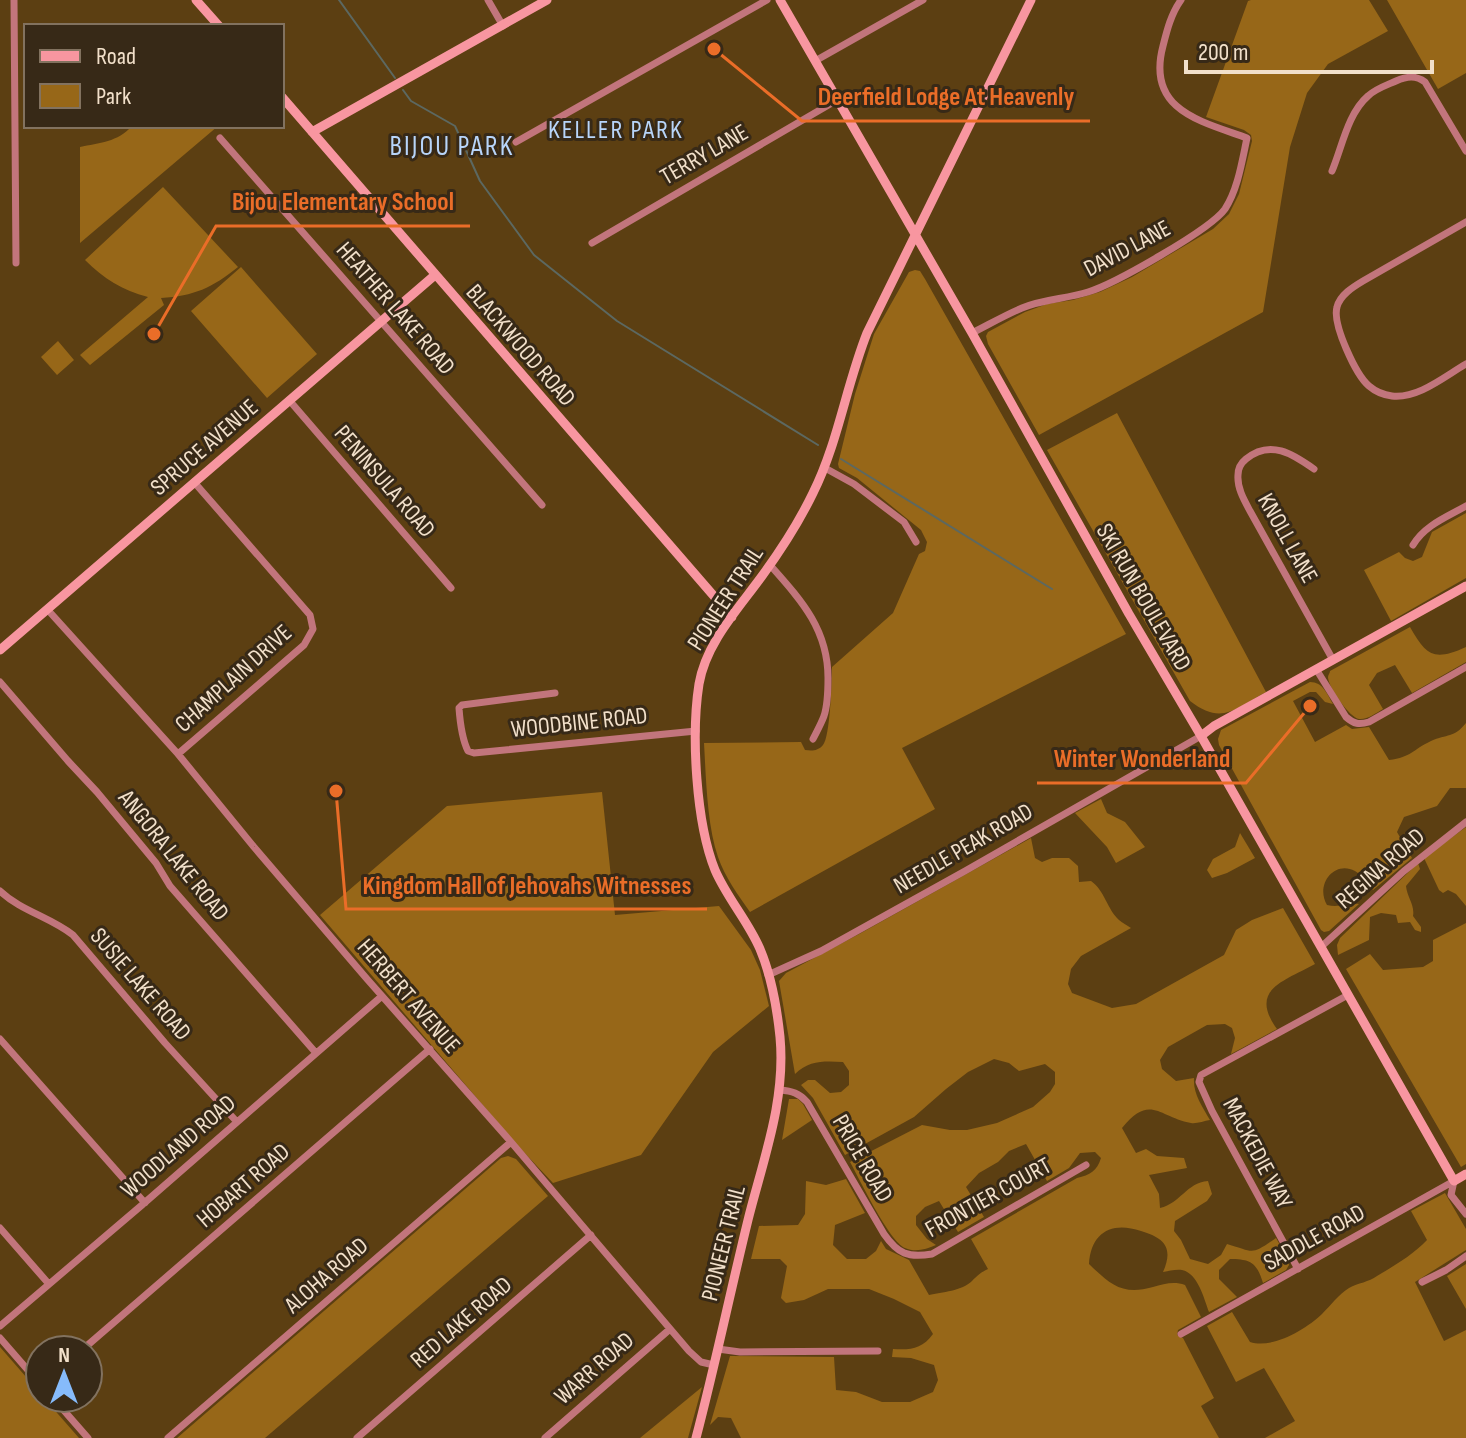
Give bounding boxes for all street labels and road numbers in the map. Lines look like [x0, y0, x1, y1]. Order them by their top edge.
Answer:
street label: TERRY LANE [655, 118, 753, 191]
street label: DAVID LANE [1079, 214, 1175, 283]
street label: HEATHER LAKE ROAD [330, 236, 461, 381]
street label: BLACKWOOD ROAD [460, 278, 581, 412]
street label: SPRUCE AVENUE [145, 393, 264, 502]
street label: PENINSULA ROAD [328, 419, 441, 543]
street label: KNOLL LANE [1251, 488, 1324, 588]
street label: SKI RUN BOULEVARD [1090, 519, 1197, 676]
street label: PIONEER TRAIL [681, 541, 770, 656]
street label: CHAMPLAIN DRIVE [169, 618, 298, 738]
street label: WOODBINE ROAD [509, 701, 649, 744]
street label: ANGORA LAKE ROAD [111, 783, 235, 927]
street label: NEEDLE PEAK ROAD [888, 797, 1038, 900]
street label: REGINA ROAD [1330, 822, 1431, 915]
street label: SUSIE LAKE ROAD [84, 922, 197, 1046]
street label: HERBERT AVENUE [351, 933, 466, 1060]
street label: WOODLAND ROAD [115, 1089, 242, 1204]
street label: MACKEDIE WAY [1216, 1093, 1299, 1214]
street label: PRICE ROAD [826, 1109, 899, 1207]
street label: HOBART ROAD [191, 1137, 296, 1234]
street label: FRONTIER COURT [920, 1151, 1057, 1244]
street label: PIONEER TRAIL [695, 1182, 752, 1304]
street label: SADDLE ROAD [1258, 1198, 1370, 1277]
street label: ALOHA ROAD [278, 1231, 374, 1320]
street label: RED LAKE ROAD [405, 1270, 518, 1374]
street label: WARR ROAD [549, 1326, 640, 1411]

